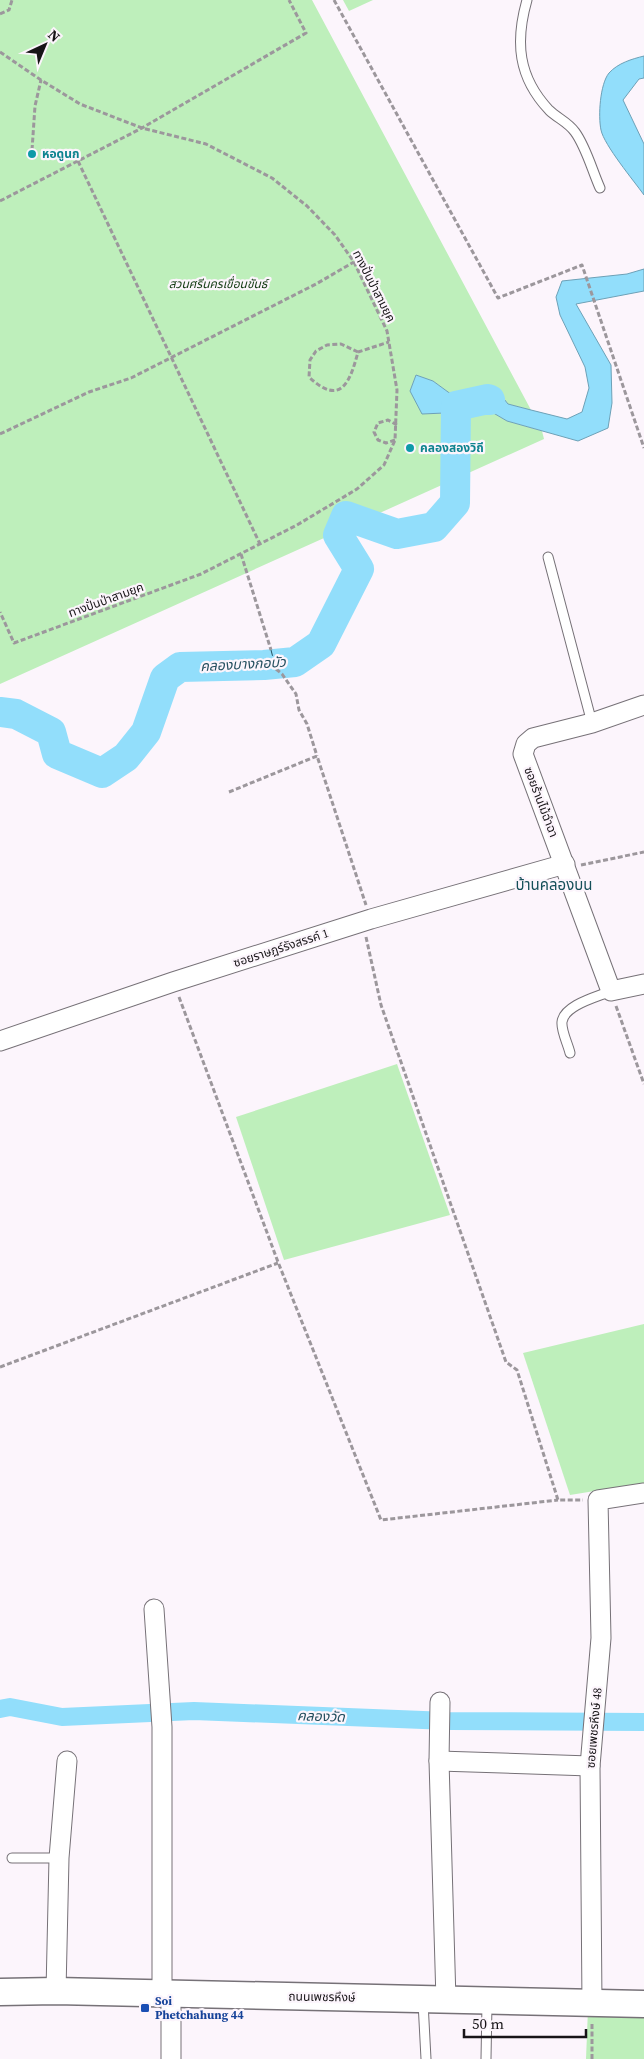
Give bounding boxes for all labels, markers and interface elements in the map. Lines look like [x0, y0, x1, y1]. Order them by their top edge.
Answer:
north arrow [20, 20, 70, 70]
text: N [43, 25, 65, 46]
place label: หอดูนก [42, 146, 79, 162]
marker: หอดูนก [26, 148, 38, 160]
street label: ทางปั่นป่าสามยุค [349, 247, 400, 325]
park label: สวนศรีนครเขื่อนขันธ์ [169, 275, 270, 292]
place label: คลองสองวิถี [420, 440, 484, 456]
marker: คลองสองวิถี [404, 442, 416, 454]
street label: ทางปั่นป่าสามยุค [66, 578, 146, 621]
water label: คลองบางกอบัว [200, 652, 287, 676]
street label: ซอยร้านไม้ฉำฉา [520, 765, 562, 839]
district label: บ้านคลองบน [515, 874, 593, 895]
street label: ซอยราษฎร์รังสรรค์ 1 [231, 925, 331, 971]
street label: ซอยเพชรหึงษ์ 48 [583, 1687, 605, 1769]
water label: คลองวัด [297, 1705, 346, 1727]
street label: ถนนเพชรหึงษ์ [288, 1988, 356, 2006]
place label: Soi Phetchahung 44 [155, 1993, 244, 2023]
marker: Soi Phetchahung 44 [139, 2002, 151, 2014]
scale bar [464, 2006, 586, 2038]
text: 50 m [472, 2013, 504, 2034]

